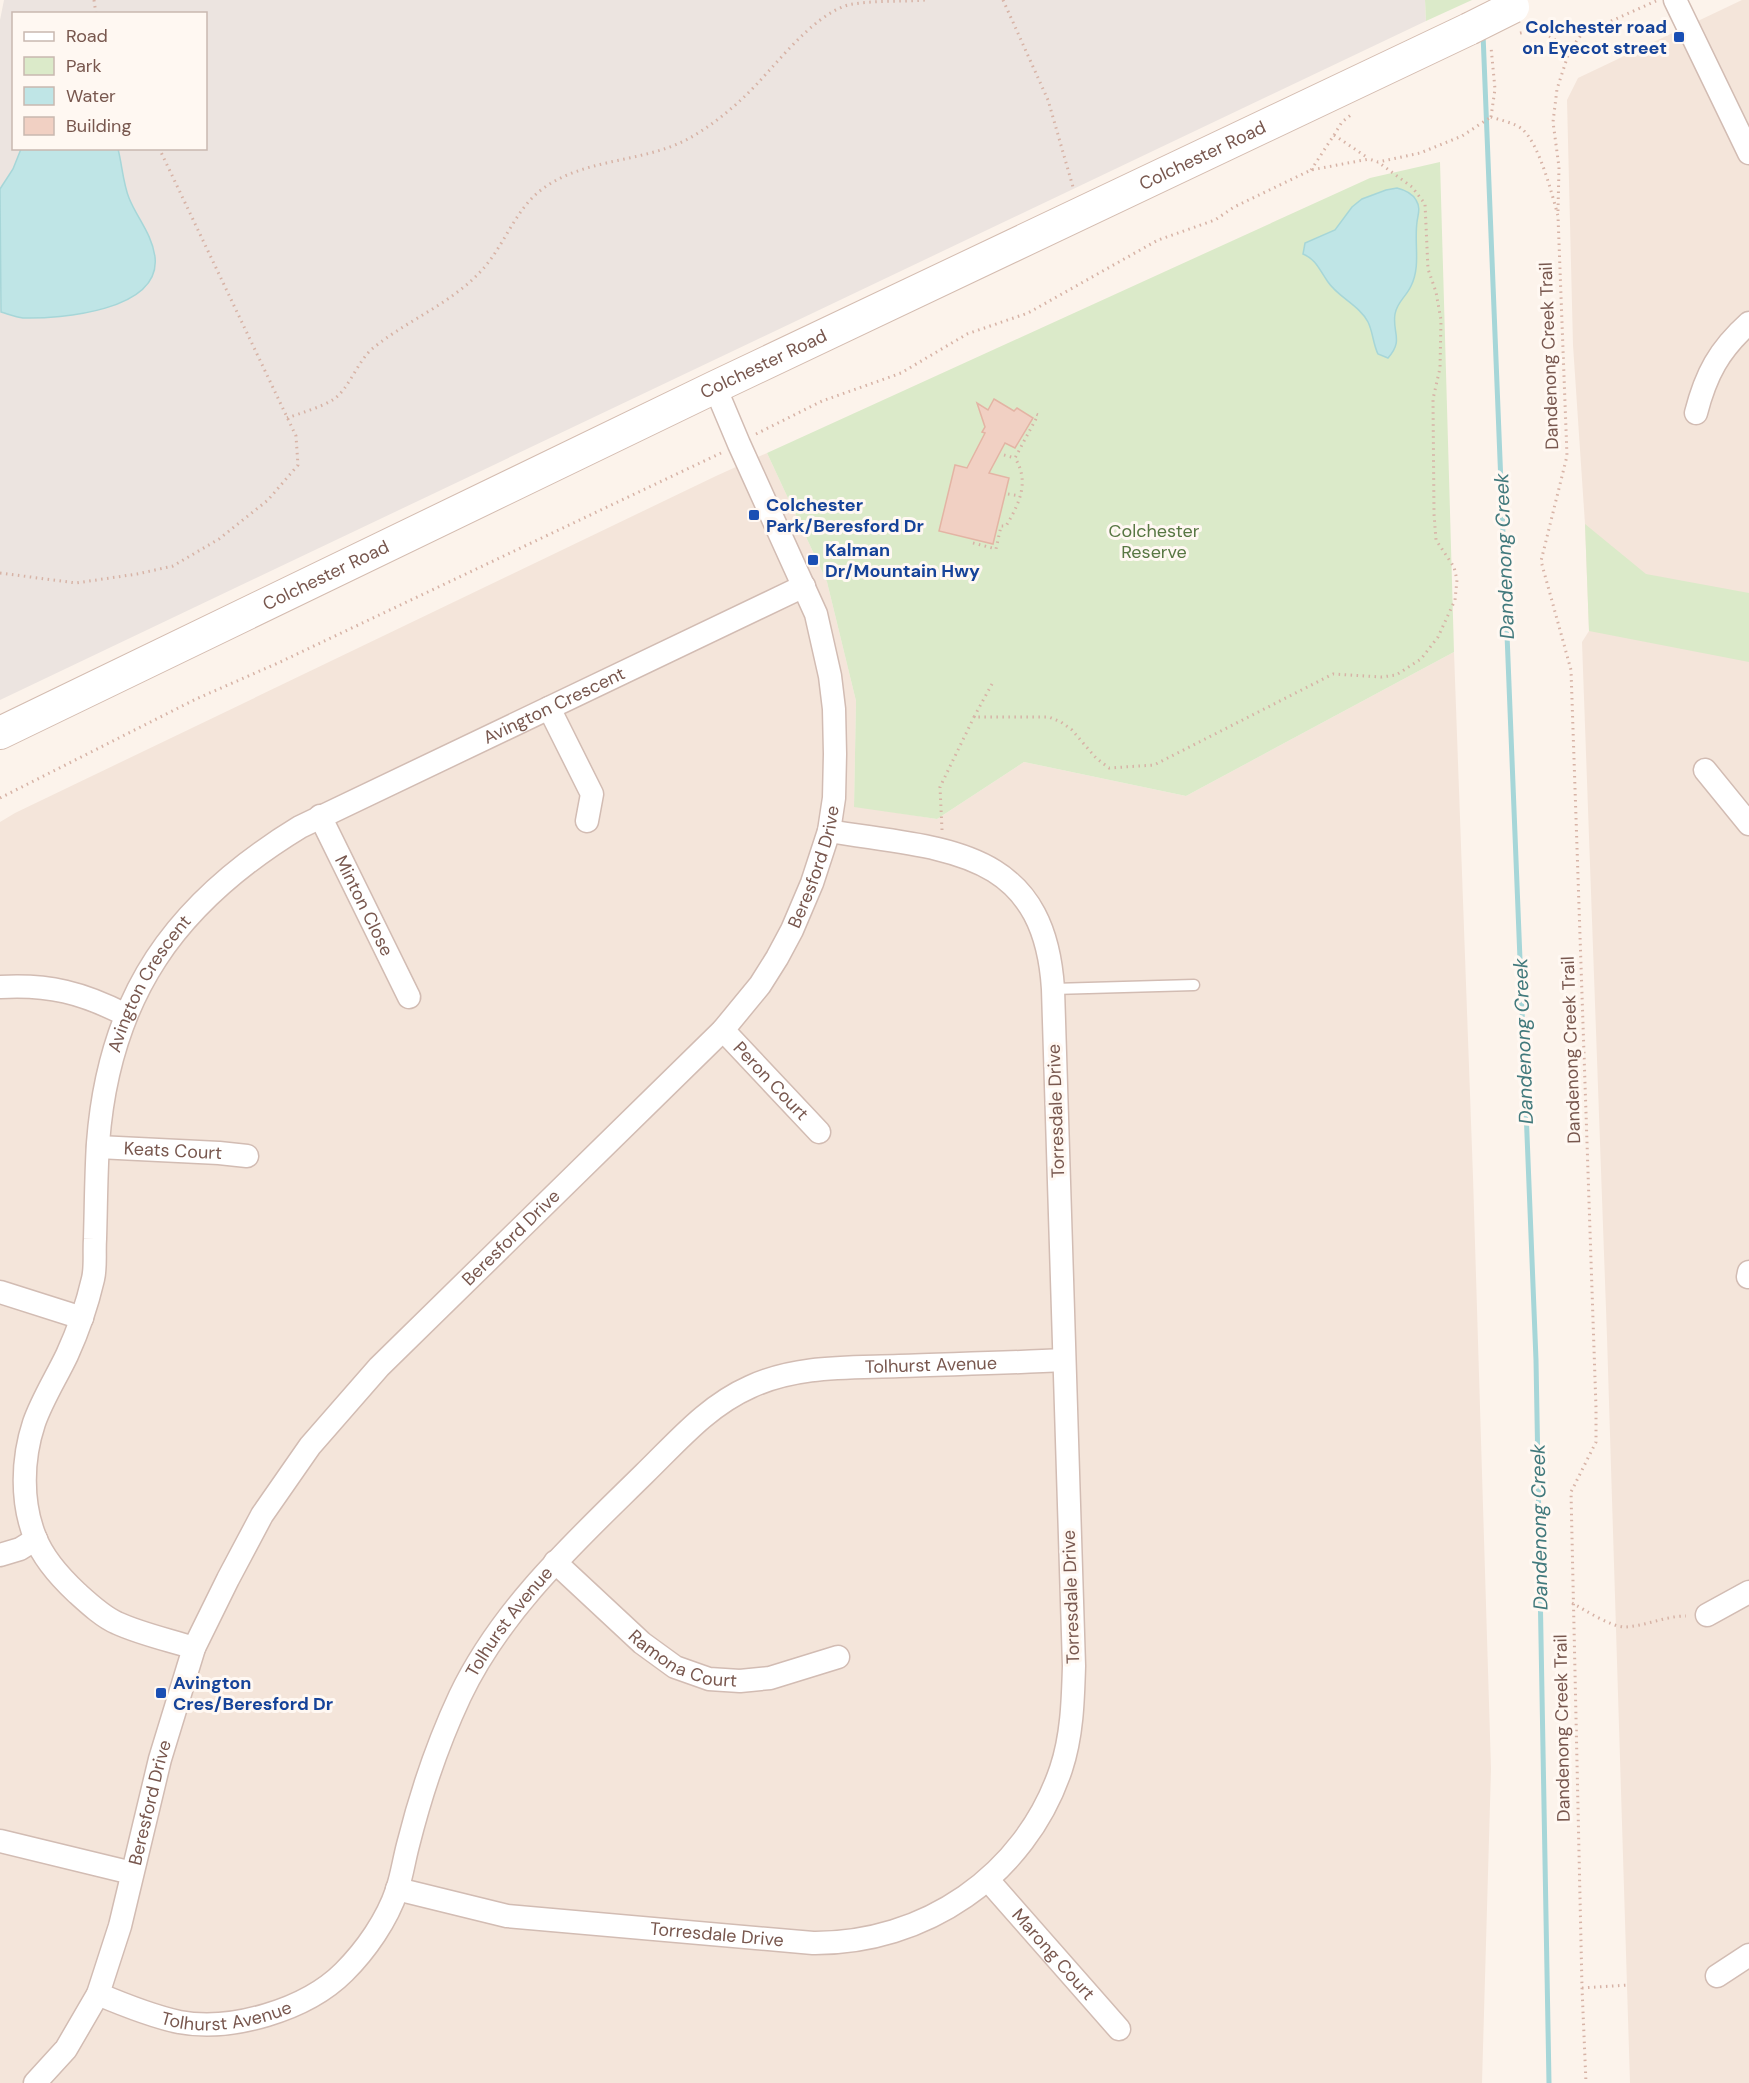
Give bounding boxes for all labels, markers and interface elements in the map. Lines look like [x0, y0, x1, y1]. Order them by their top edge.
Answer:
legend [12, 12, 207, 150]
place label: Colchester road on Eyecot street [1522, 15, 1667, 60]
text: Road [66, 24, 108, 48]
marker: Colchester road on Eyecot street [1672, 30, 1686, 44]
text: Park [66, 54, 102, 78]
text: Water [66, 84, 116, 108]
text: Building [66, 114, 131, 138]
street label: Colchester Road [1135, 115, 1270, 196]
street label: Dandenong Creek Trail [1534, 262, 1564, 450]
street label: Colchester Road [696, 324, 831, 404]
water label: Dandenong Creek [1488, 472, 1520, 640]
place label: Colchester Park/Beresford Dr [766, 493, 924, 538]
marker: Colchester Park/Beresford Dr [747, 508, 761, 522]
park label: Colchester Reserve [1109, 519, 1200, 564]
street label: Colchester Road [259, 535, 393, 616]
place label: Kalman Dr/Mountain Hwy [825, 538, 980, 583]
marker: Kalman Dr/Mountain Hwy [806, 553, 820, 567]
street label: Avington Crescent [479, 661, 629, 750]
street label: Beresford Drive [782, 804, 845, 932]
street label: Minton Close [329, 851, 399, 960]
street label: Avington Crescent [102, 910, 196, 1055]
street label: Dandenong Creek Trail [1556, 956, 1586, 1144]
water label: Dandenong Creek [1507, 957, 1539, 1125]
street label: Peron Court [728, 1036, 814, 1126]
street label: Torresdale Drive [1042, 1044, 1070, 1178]
street label: Keats Court [123, 1136, 223, 1165]
street label: Beresford Drive [457, 1184, 565, 1291]
street label: Tolhurst Avenue [864, 1351, 997, 1379]
water label: Dandenong Creek [1525, 1443, 1553, 1610]
street label: Torresdale Drive [1057, 1530, 1085, 1664]
street label: Tolhurst Avenue [460, 1561, 558, 1681]
street label: Ramona Court [623, 1624, 738, 1693]
street label: Dandenong Creek Trail [1548, 1634, 1576, 1822]
place label: Avington Cres/Beresford Dr [173, 1671, 333, 1716]
marker: Avington Cres/Beresford Dr [154, 1686, 168, 1700]
street label: Beresford Drive [123, 1737, 177, 1868]
street label: Marong Court [1006, 1903, 1100, 2005]
street label: Torresdale Drive [649, 1917, 785, 1952]
street label: Tolhurst Avenue [158, 1995, 295, 2036]

